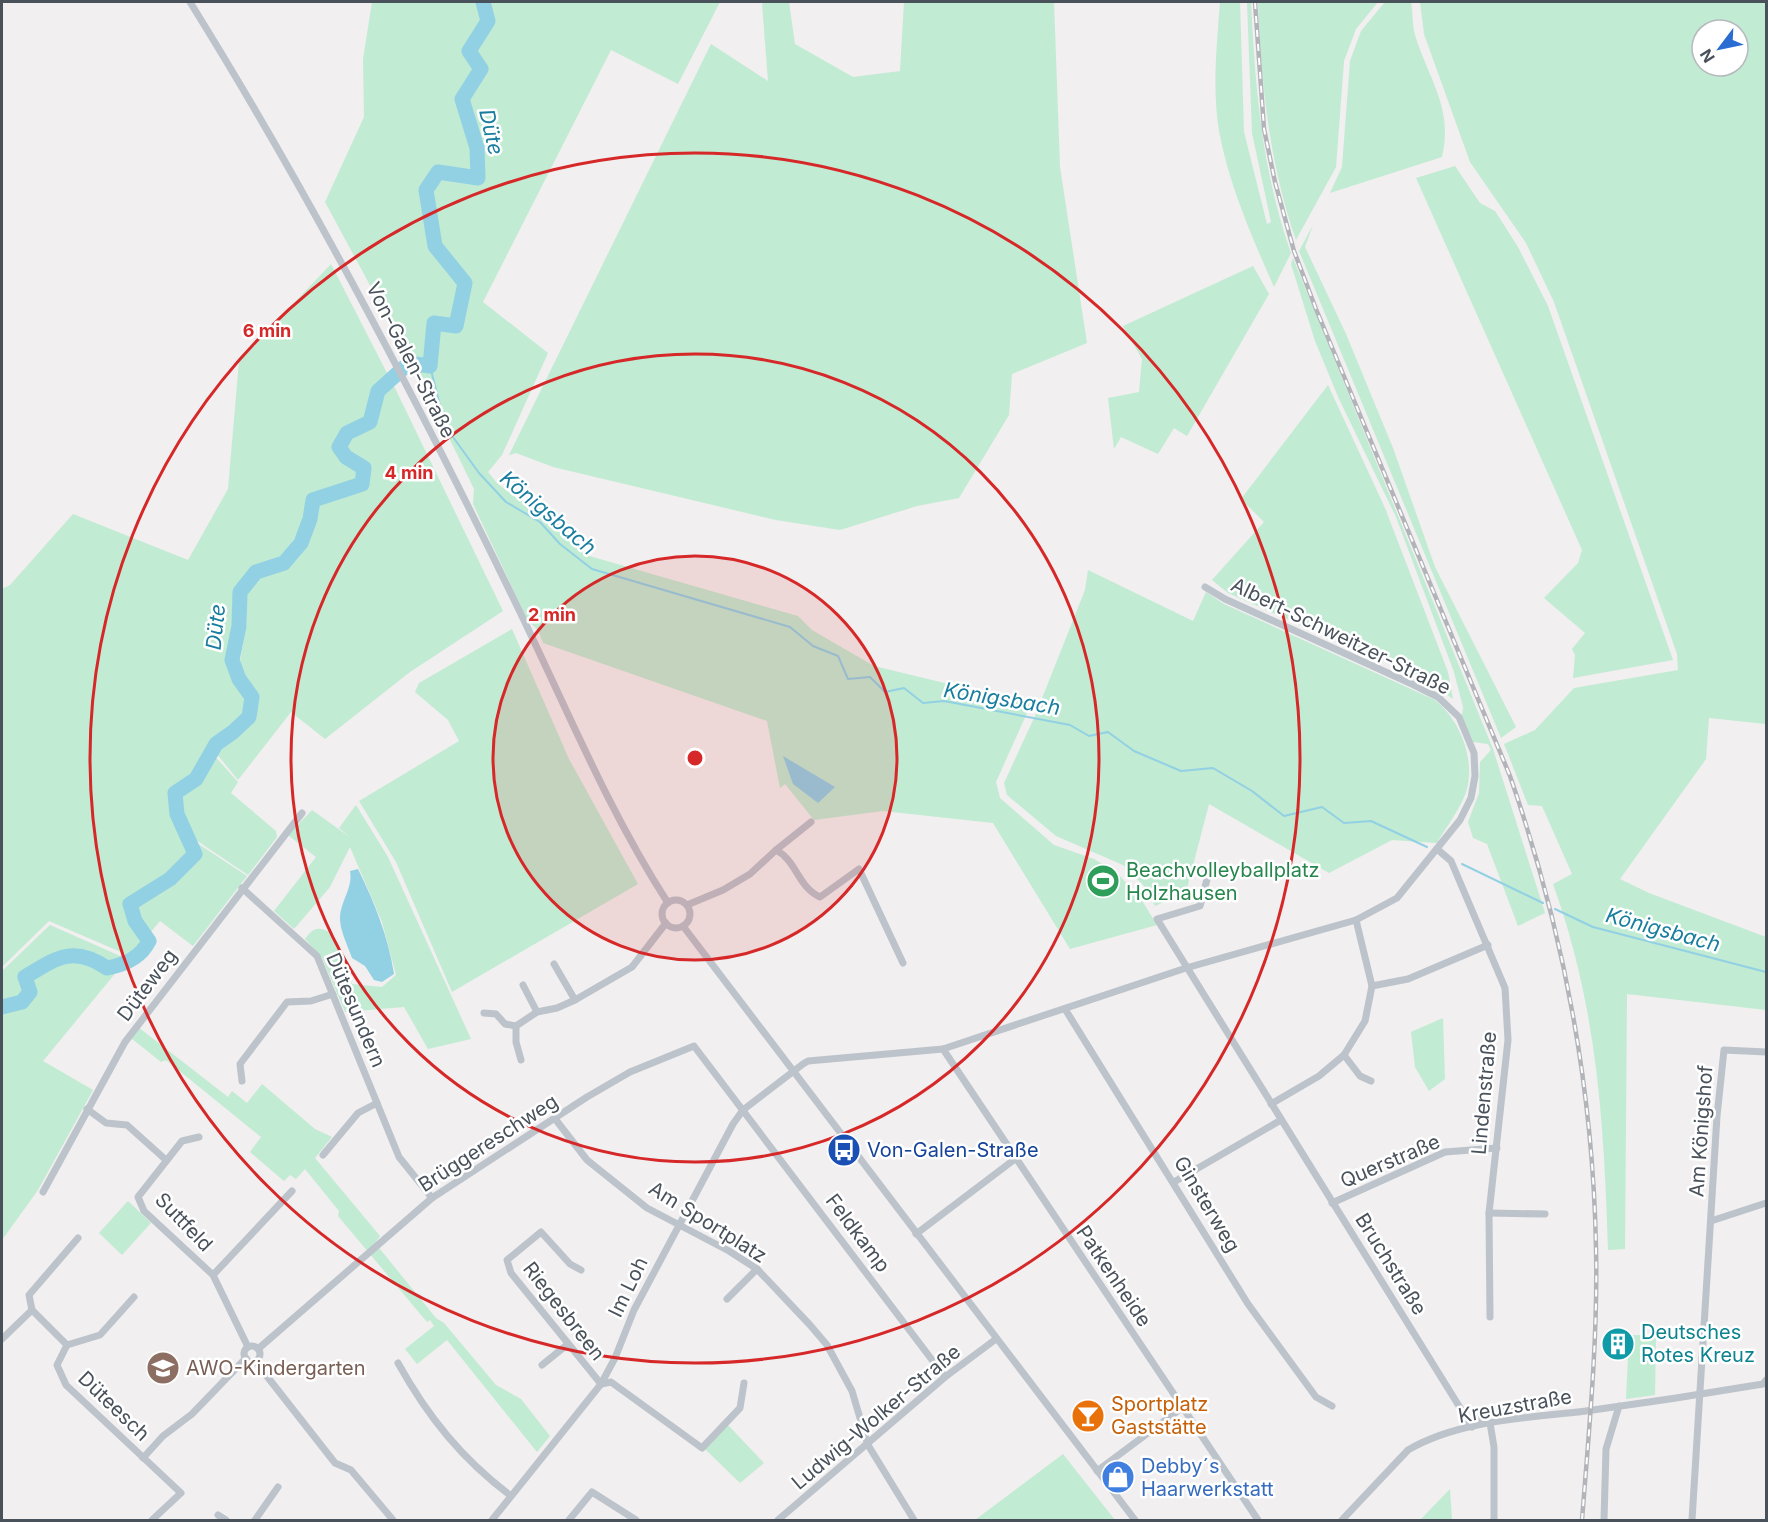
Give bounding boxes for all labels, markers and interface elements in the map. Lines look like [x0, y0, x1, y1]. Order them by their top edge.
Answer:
north arrow [1690, 18, 1750, 78]
text: N [1696, 45, 1719, 66]
water label: Düte [474, 106, 509, 157]
street label: Von-Galen-Straße [361, 278, 461, 442]
text: 6 min [243, 320, 291, 341]
text: 4 min [385, 462, 433, 483]
water label: Königsbach [495, 465, 601, 560]
street label: Albert-Schweitzer-Straße [1227, 572, 1455, 700]
water label: Düte [201, 603, 230, 651]
text: 2 min [528, 604, 576, 625]
water label: Königsbach [942, 677, 1062, 720]
centre of rings [685, 748, 705, 768]
place label: Beachvolleyballplatz Holzhausen [1126, 858, 1320, 905]
sports icon: Beachvolleyballplatz Holzhausen [1085, 863, 1121, 899]
water label: Königsbach [1603, 902, 1723, 957]
street label: Düteweg [112, 944, 182, 1026]
street label: Dütesundern [321, 949, 391, 1071]
street label: Lindenstraße [1467, 1030, 1501, 1156]
street label: Am Königshof [1684, 1064, 1718, 1198]
street label: Brüggereschweg [414, 1089, 562, 1197]
street label: Querstraße [1336, 1129, 1444, 1193]
bus stop icon: Von-Galen-Straße [826, 1132, 862, 1168]
place label: Von-Galen-Straße [867, 1138, 1039, 1162]
street label: Ginsterweg [1169, 1152, 1245, 1256]
street label: Am Sportplatz [645, 1176, 771, 1268]
street label: Suttfeld [150, 1188, 218, 1256]
street label: Feldkamp [821, 1189, 895, 1277]
street label: Bruchstraße [1350, 1209, 1432, 1319]
street label: Patkenheide [1071, 1221, 1157, 1331]
street label: Im Loh [603, 1253, 653, 1321]
street label: Riegesbreen [518, 1257, 610, 1365]
place label: Deutsches Rotes Kreuz [1641, 1320, 1755, 1367]
building icon: Deutsches Rotes Kreuz [1600, 1326, 1636, 1362]
street label: Ludwig-Wolker-Straße [787, 1339, 965, 1495]
school or university icon: AWO-Kindergarten [145, 1350, 181, 1386]
place label: AWO-Kindergarten [186, 1356, 366, 1380]
street label: Düteesch [73, 1366, 155, 1446]
street label: Kreuzstraße [1456, 1384, 1574, 1428]
place label: Sportplatz Gaststätte [1111, 1392, 1208, 1439]
bar icon: Sportplatz Gaststätte [1070, 1398, 1106, 1434]
place label: Debby´s Haarwerkstatt [1141, 1454, 1274, 1501]
shop icon: Debby´s Haarwerkstatt [1100, 1459, 1136, 1495]

